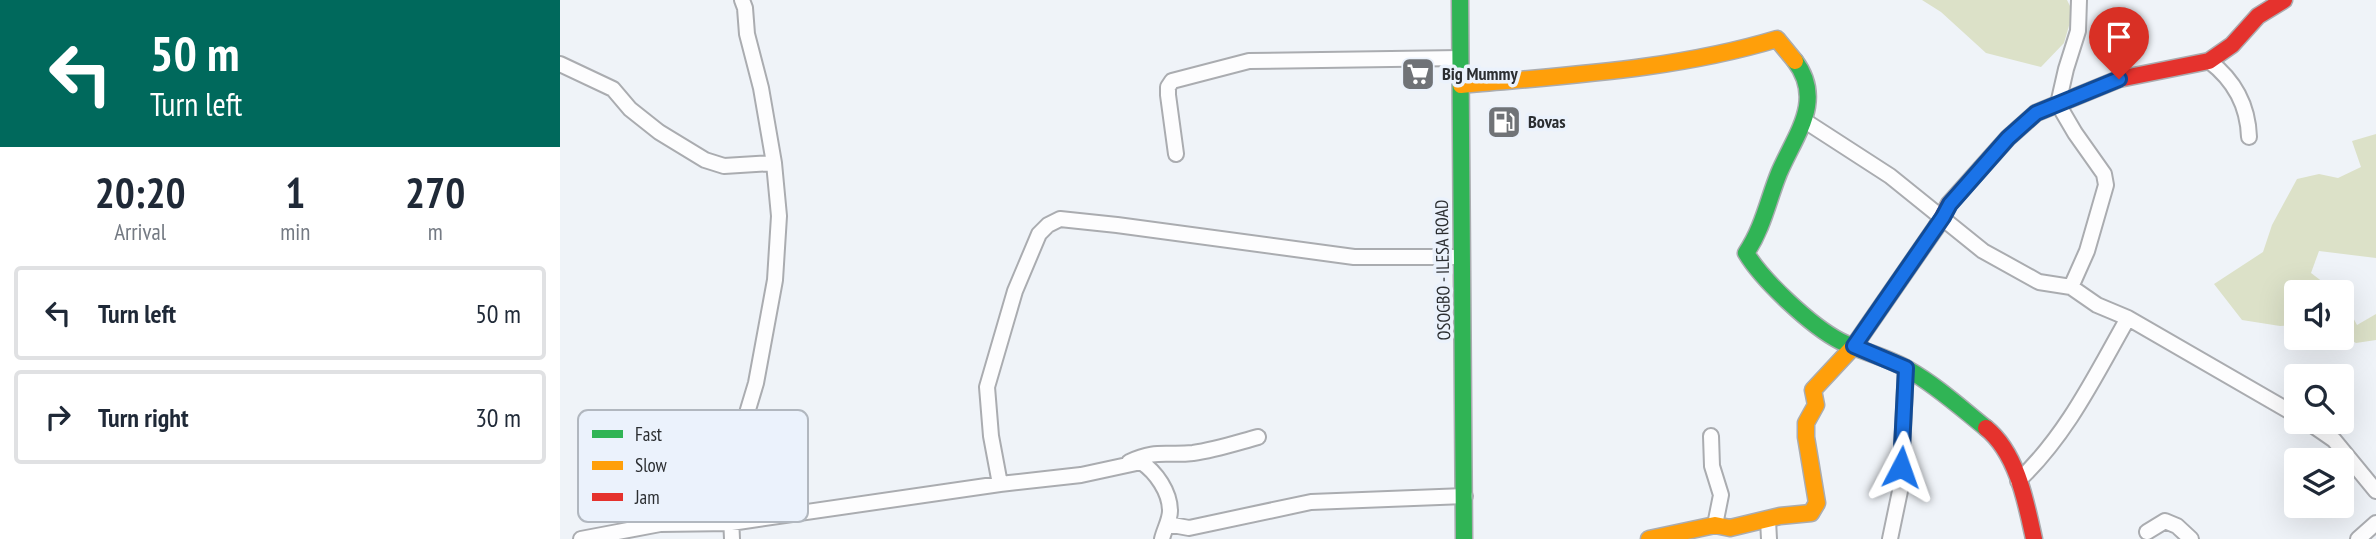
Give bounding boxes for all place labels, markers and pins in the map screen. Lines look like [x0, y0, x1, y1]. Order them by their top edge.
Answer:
pin [2089, 7, 2149, 79]
supermarket icon: Big Mummy [1399, 55, 1437, 93]
place label: Big Mummy [1442, 62, 1518, 85]
fuel station icon: Bovas [1485, 103, 1523, 141]
place label: Bovas [1528, 110, 1566, 133]

